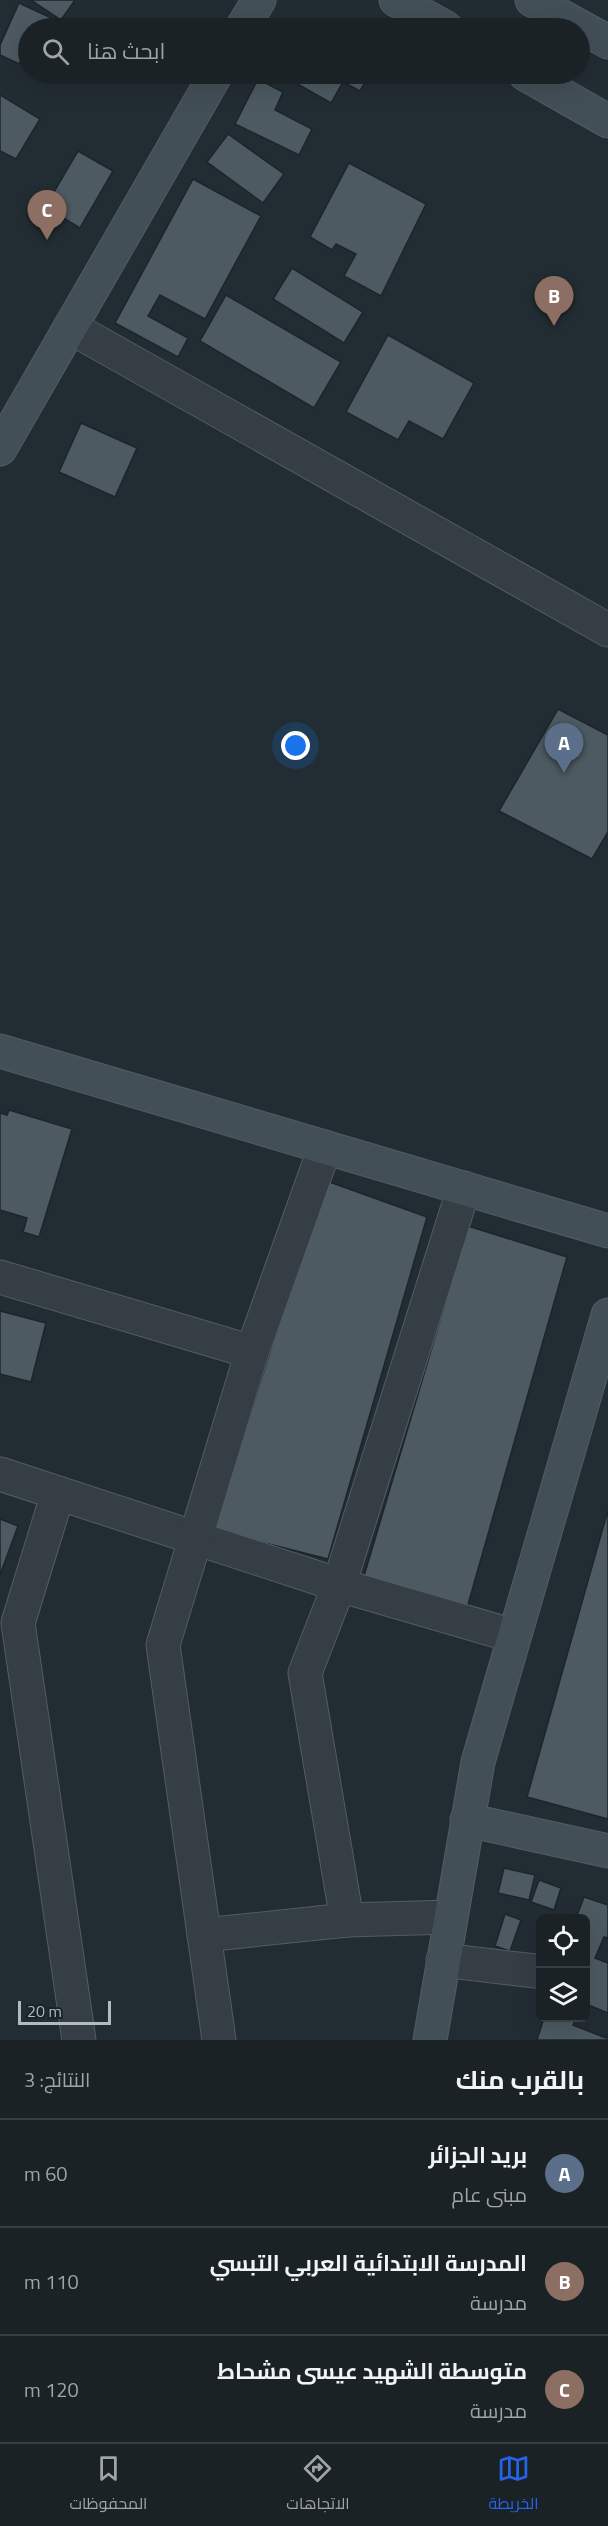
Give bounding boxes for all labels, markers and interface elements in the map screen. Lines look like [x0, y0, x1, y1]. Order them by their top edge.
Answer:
search box [18, 18, 590, 84]
text: ابحث هنا [87, 34, 165, 68]
icon: search [39, 35, 72, 68]
pin: C [28, 190, 66, 240]
pin: B [534, 276, 574, 326]
pin: A [544, 724, 584, 773]
your location [281, 731, 310, 760]
map controls [536, 1914, 590, 2022]
button: locate [536, 1914, 590, 1968]
button: layers [536, 1968, 590, 2022]
scale bar [18, 1998, 111, 2026]
text: 20 m [27, 1999, 62, 2023]
text: بالقرب منك [456, 2060, 584, 2099]
text: النتائج: 3 [24, 2064, 90, 2095]
text: بريد الجزائر [429, 2138, 527, 2172]
text: 60 m [24, 2158, 68, 2189]
text: A [558, 2158, 571, 2189]
text: مبنى عام [451, 2179, 527, 2210]
text: المدرسة الابتدائية العربي التبسي [210, 2246, 527, 2280]
text: 110 m [24, 2266, 79, 2297]
text: B [558, 2266, 571, 2297]
text: مدرسة [470, 2287, 527, 2318]
text: متوسطة الشهيد عيسى مشحاط [217, 2354, 527, 2388]
text: 120 m [24, 2374, 79, 2405]
text: C [559, 2374, 570, 2405]
text: مدرسة [470, 2395, 527, 2426]
tab: المحفوظات [69, 2452, 147, 2518]
tab: الاتجاهات [286, 2452, 350, 2518]
tab: الخريطة [489, 2452, 539, 2518]

